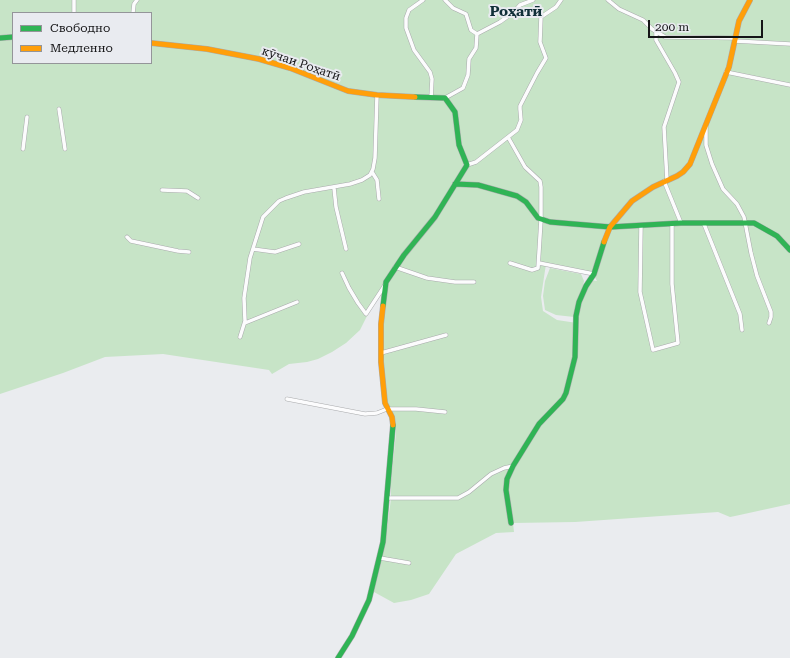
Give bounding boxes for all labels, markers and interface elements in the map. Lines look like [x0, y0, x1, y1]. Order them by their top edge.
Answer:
district label: Роҳатӣ [490, 4, 542, 20]
legend [12, 12, 152, 64]
scale bar [650, 12, 765, 38]
text: 200 m [655, 20, 689, 34]
text: Свободно [50, 21, 110, 35]
text: Медленно [50, 41, 113, 55]
street label: кӯчаи Роҳатӣ [260, 44, 342, 84]

